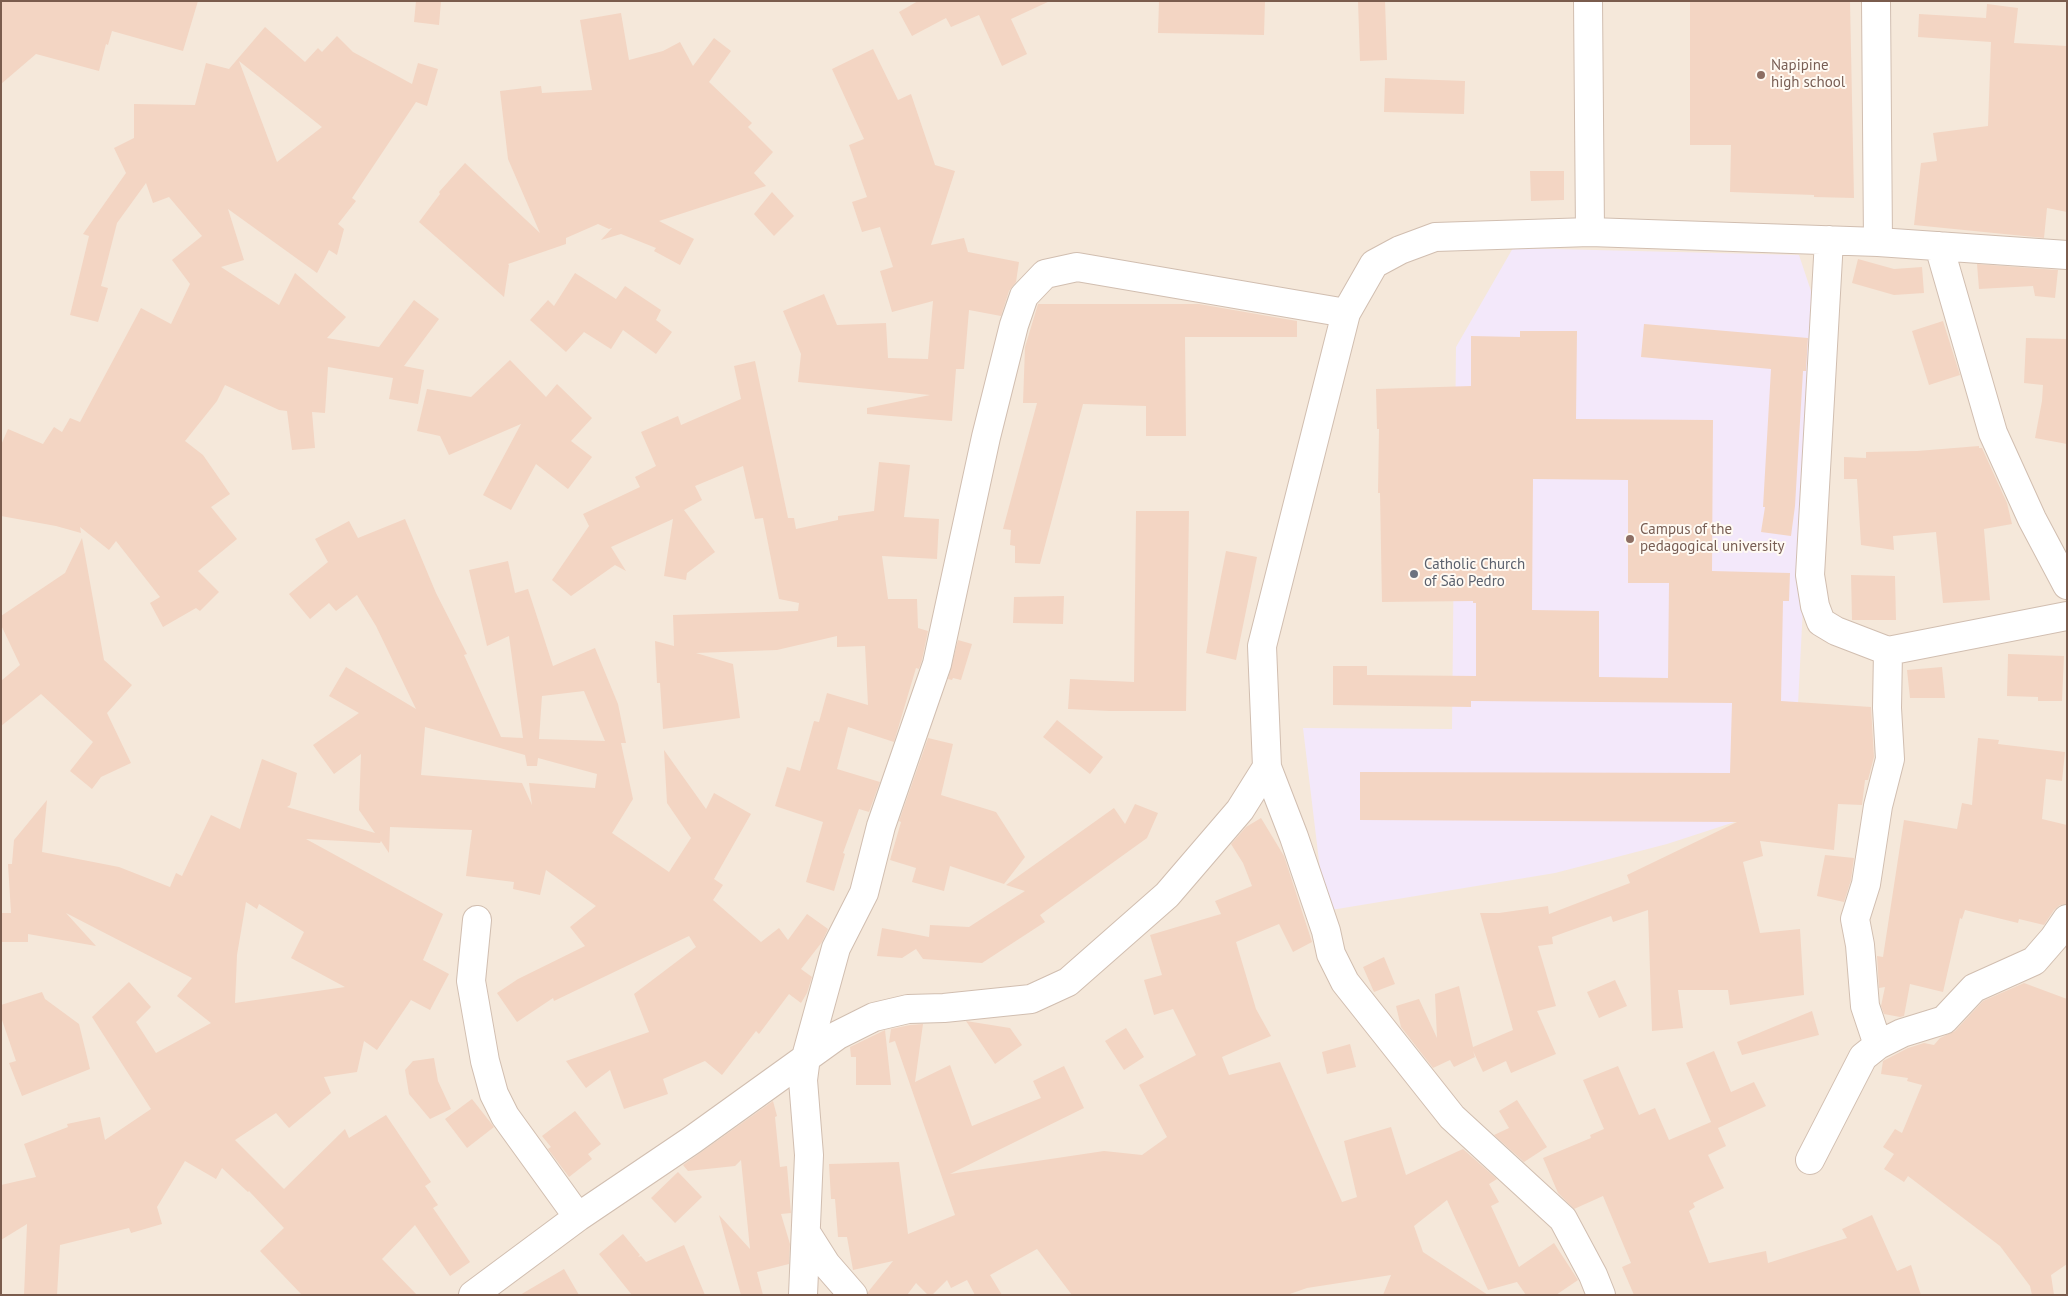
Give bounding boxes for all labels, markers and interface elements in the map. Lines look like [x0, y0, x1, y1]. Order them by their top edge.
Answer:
place label: Napipine high school [1771, 57, 1845, 92]
marker: Napipine high school [1755, 69, 1767, 81]
place label: Campus of the pedagogical university [1640, 521, 1785, 556]
marker: Campus of the pedagogical university [1624, 533, 1636, 545]
place label: Catholic Church of São Pedro [1424, 556, 1525, 591]
marker: Catholic Church of São Pedro [1408, 568, 1420, 580]

